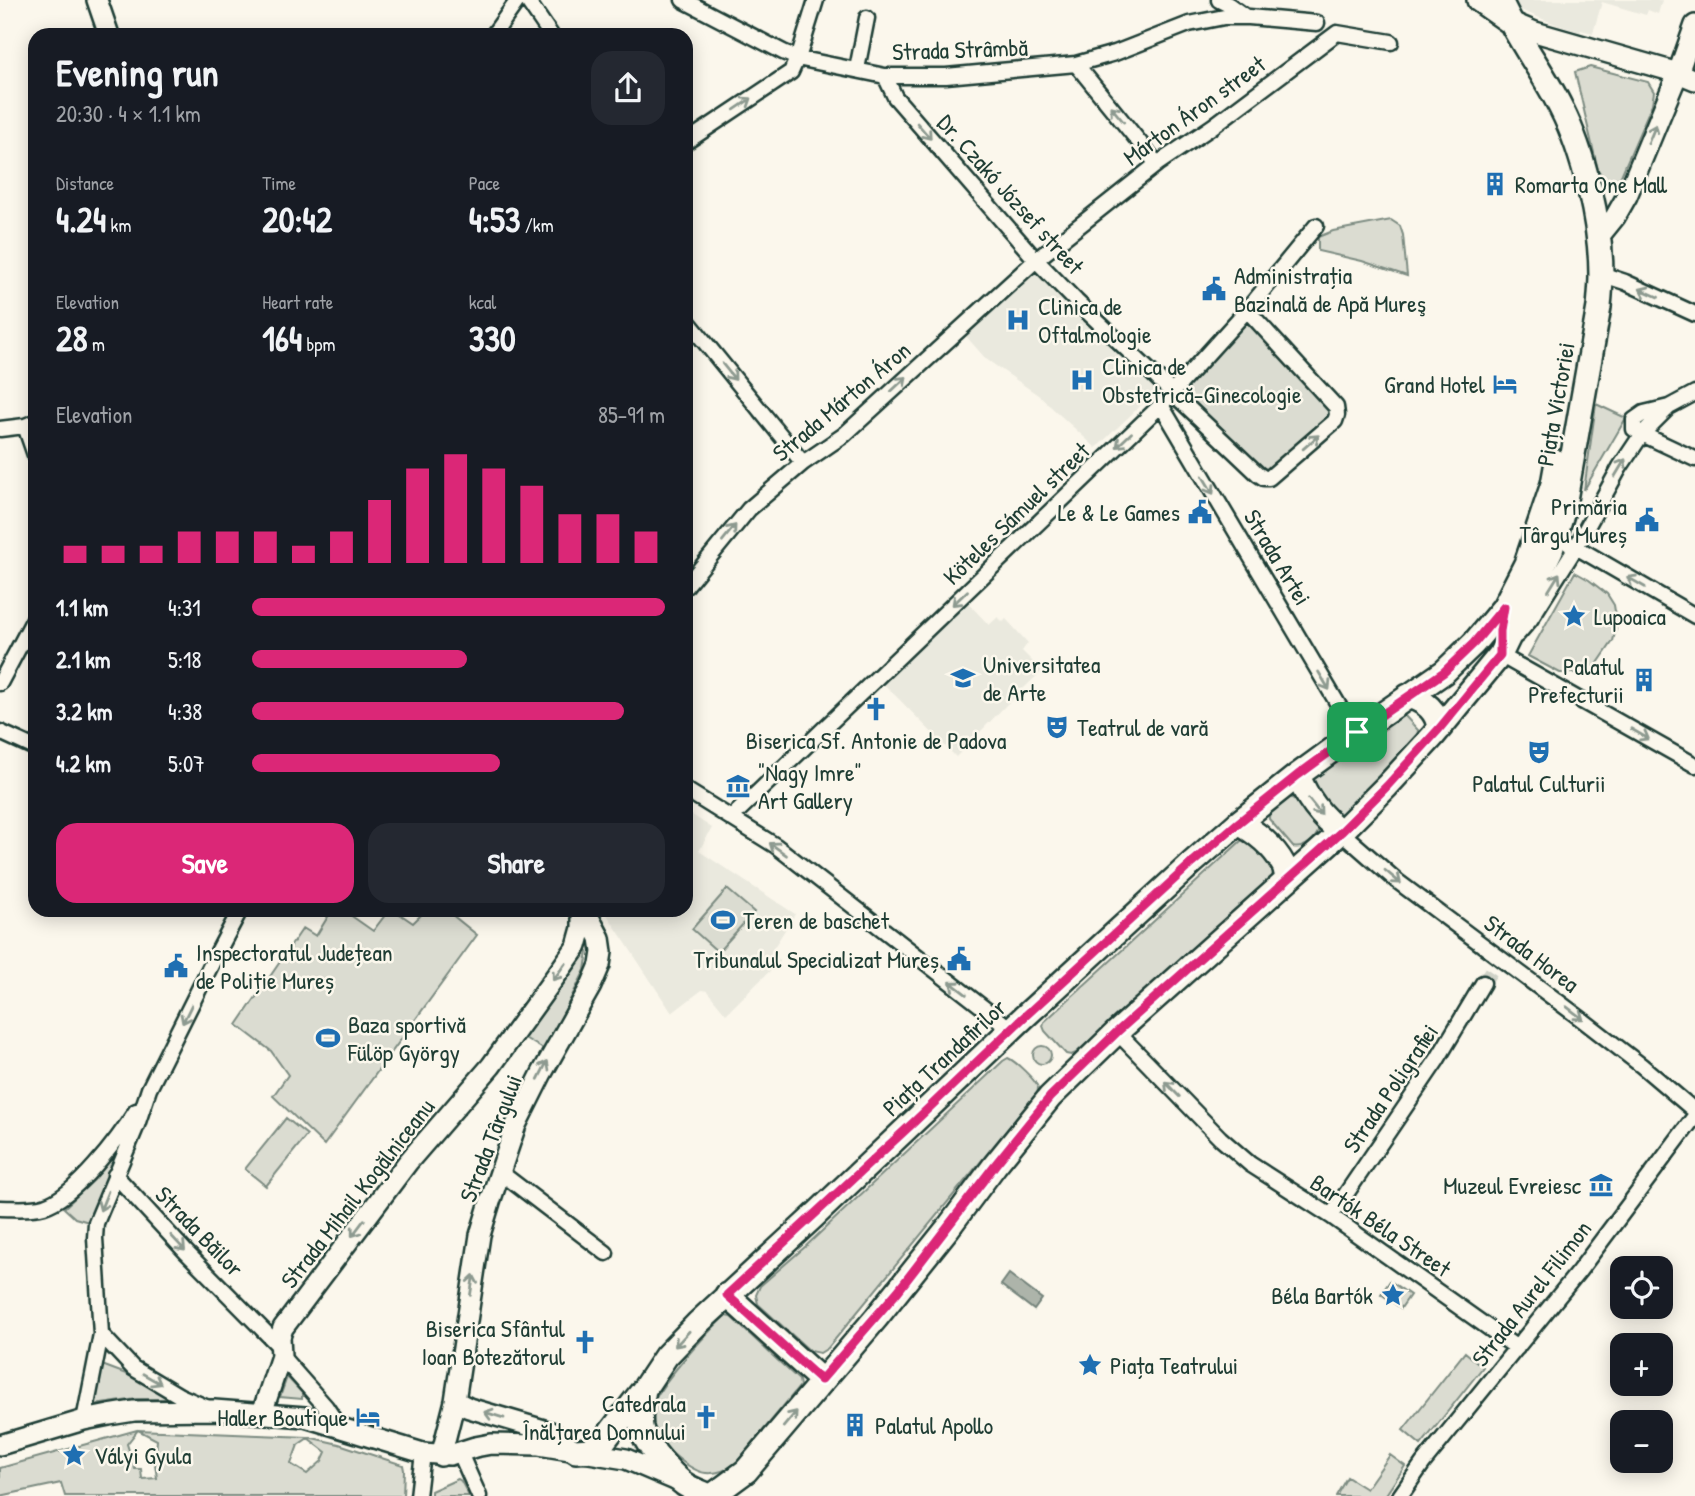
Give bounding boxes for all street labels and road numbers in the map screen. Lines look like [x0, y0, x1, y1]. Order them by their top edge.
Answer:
street label: Strada Strâmbă [892, 31, 1028, 67]
street label: Márton Áron street [1117, 47, 1272, 172]
street label: Dr. Czakó József street [930, 107, 1092, 281]
street label: Strada Márton Áron [765, 334, 917, 468]
street label: Piața Victoriei [1528, 340, 1582, 468]
street label: Köteles Sámuel street [936, 434, 1097, 591]
street label: Strada Artei [1237, 503, 1319, 611]
street label: Strada Horea [1478, 907, 1586, 999]
street label: Piața Trandafirilor [875, 991, 1013, 1123]
street label: Strada Poligrafiei [1335, 1017, 1445, 1159]
street label: Strada Târgului [451, 1070, 529, 1206]
street label: Strada Mihail Kogălniceanu [273, 1091, 441, 1294]
street label: Bartók Béla Street [1304, 1166, 1458, 1284]
street label: Strada Băilor [149, 1179, 251, 1283]
street label: Strada Aurel Filimon [1464, 1213, 1598, 1373]

